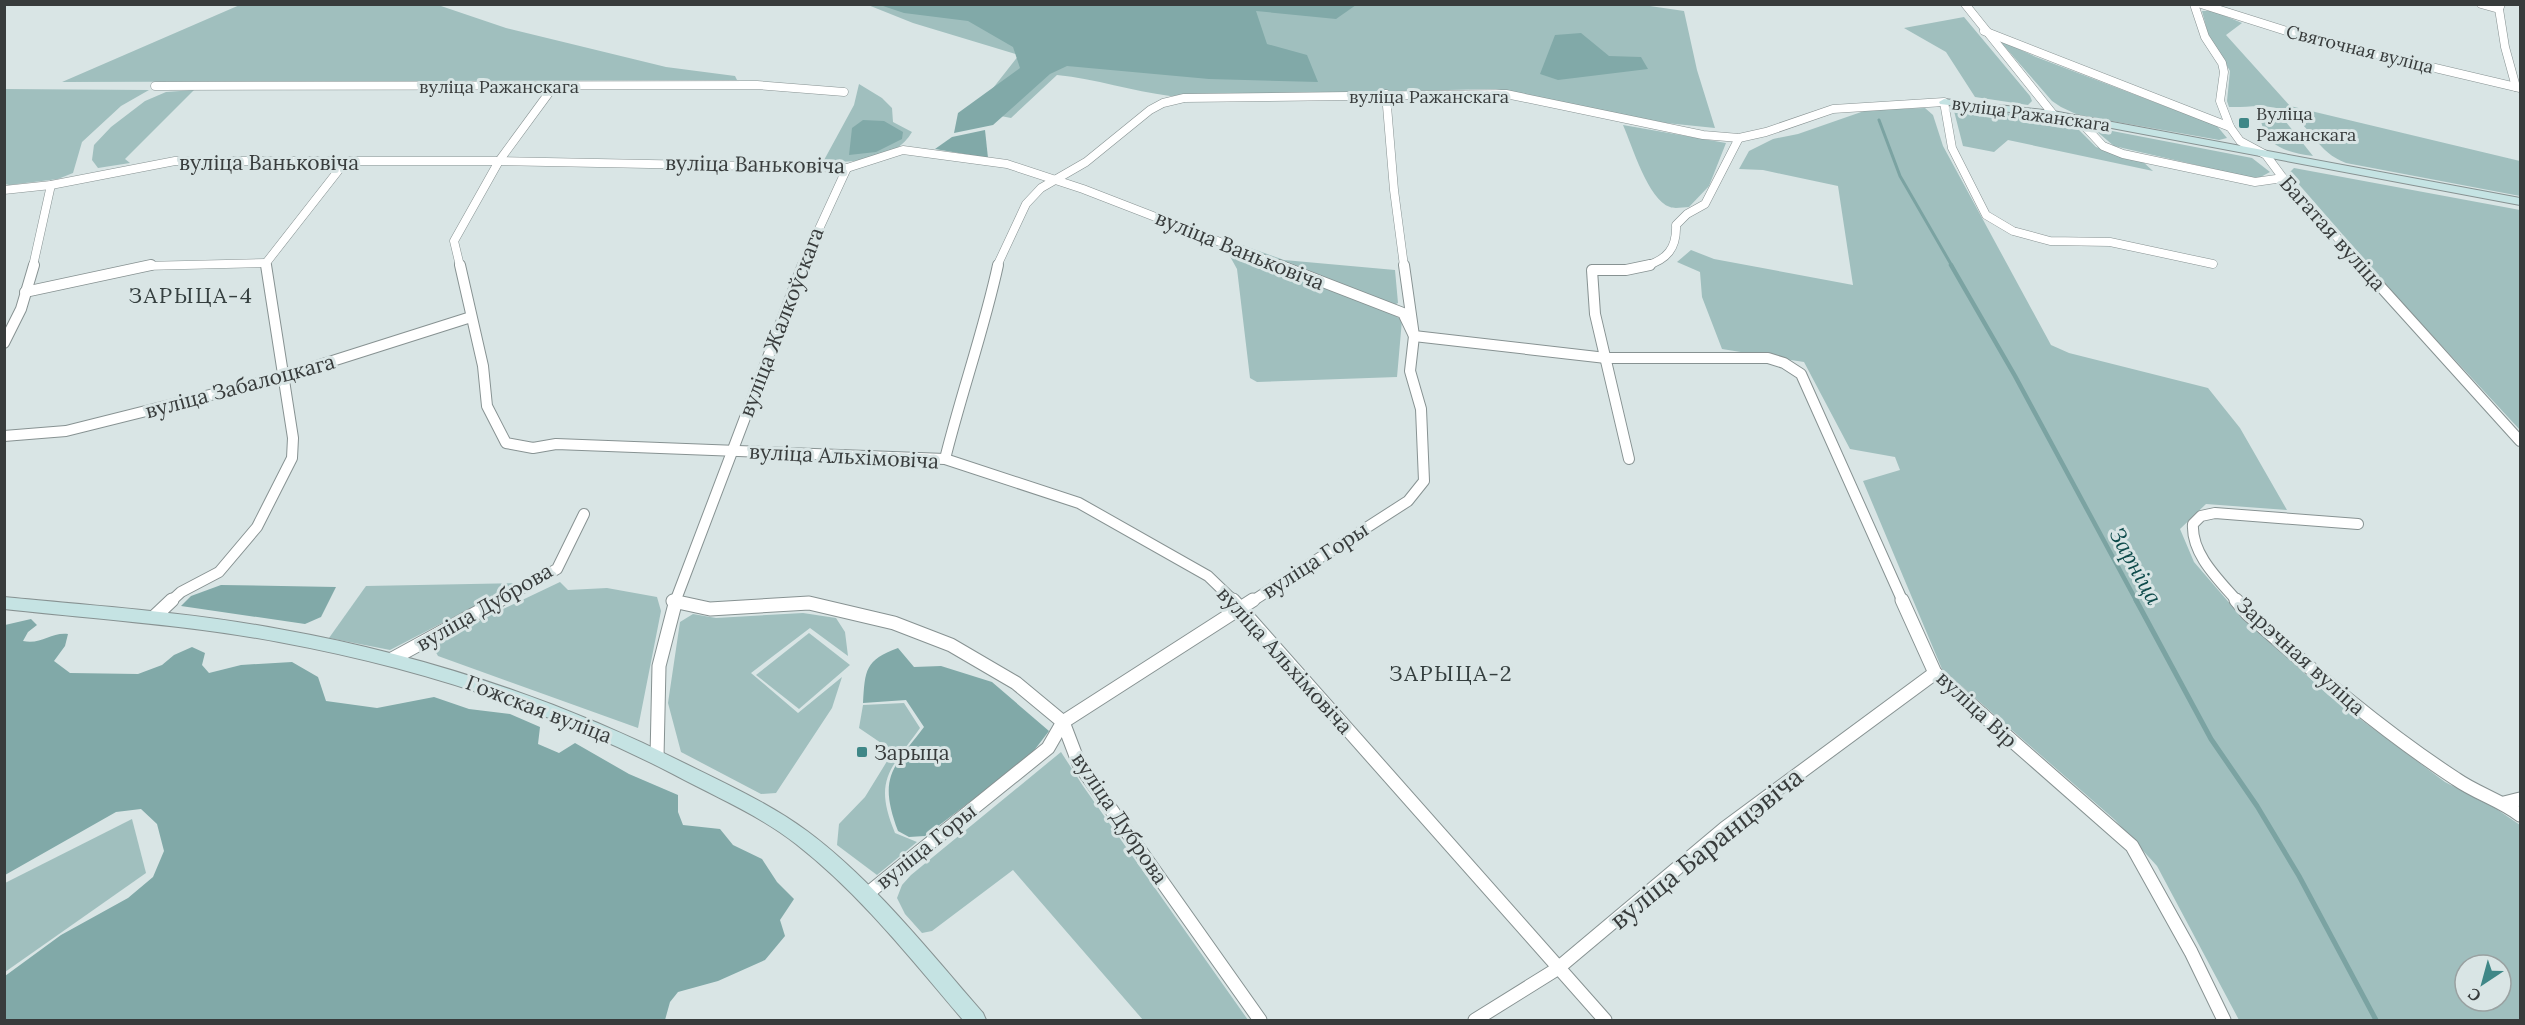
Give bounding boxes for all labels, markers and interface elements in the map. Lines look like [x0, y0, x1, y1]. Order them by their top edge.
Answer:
street label: Святочная вуліца [2284, 20, 2436, 78]
street label: вуліца Ражанскага [419, 75, 579, 98]
street label: вуліца Ражанскага [1349, 85, 1509, 108]
street label: вуліца Ражанскага [1950, 91, 2112, 137]
place label: Вуліца Ражанскага [2256, 102, 2356, 146]
marker: Вуліца Ражанскага [2237, 116, 2251, 130]
street label: вуліца Ваньковіча [179, 149, 359, 176]
street label: вуліца Ваньковіча [665, 149, 845, 179]
street label: Багатая вуліца [2274, 170, 2392, 296]
street label: вуліца Ваньковіча [1151, 204, 1329, 296]
street label: вуліца Жалкоўскага [732, 223, 830, 421]
district label: ЗАРЫЦА-4 [129, 281, 253, 309]
street label: вуліца Забалоцкага [142, 348, 338, 424]
street label: вуліца Альхімовіча [748, 438, 940, 474]
street label: вуліца Горы [1257, 516, 1373, 604]
water label: Зарніца [2104, 523, 2169, 610]
street label: вуліца Дуброва [411, 557, 557, 657]
street label: вуліца Альхімовіча [1211, 580, 1359, 740]
street label: Зарэчная вуліца [2231, 591, 2371, 721]
district label: ЗАРЫЦА-2 [1389, 659, 1513, 687]
street label: вуліца Вір [1931, 665, 2023, 753]
street label: Гожская вуліца [462, 669, 616, 749]
place label: Зарыца [874, 739, 950, 766]
marker: Зарыца [855, 745, 869, 759]
street label: вуліца Дуброва [1066, 747, 1174, 889]
street label: вуліца Баранцэвіча [1603, 760, 1809, 936]
street label: вуліца Горы [870, 797, 982, 895]
north arrow [2453, 953, 2513, 1013]
text: С [2464, 984, 2485, 1006]

